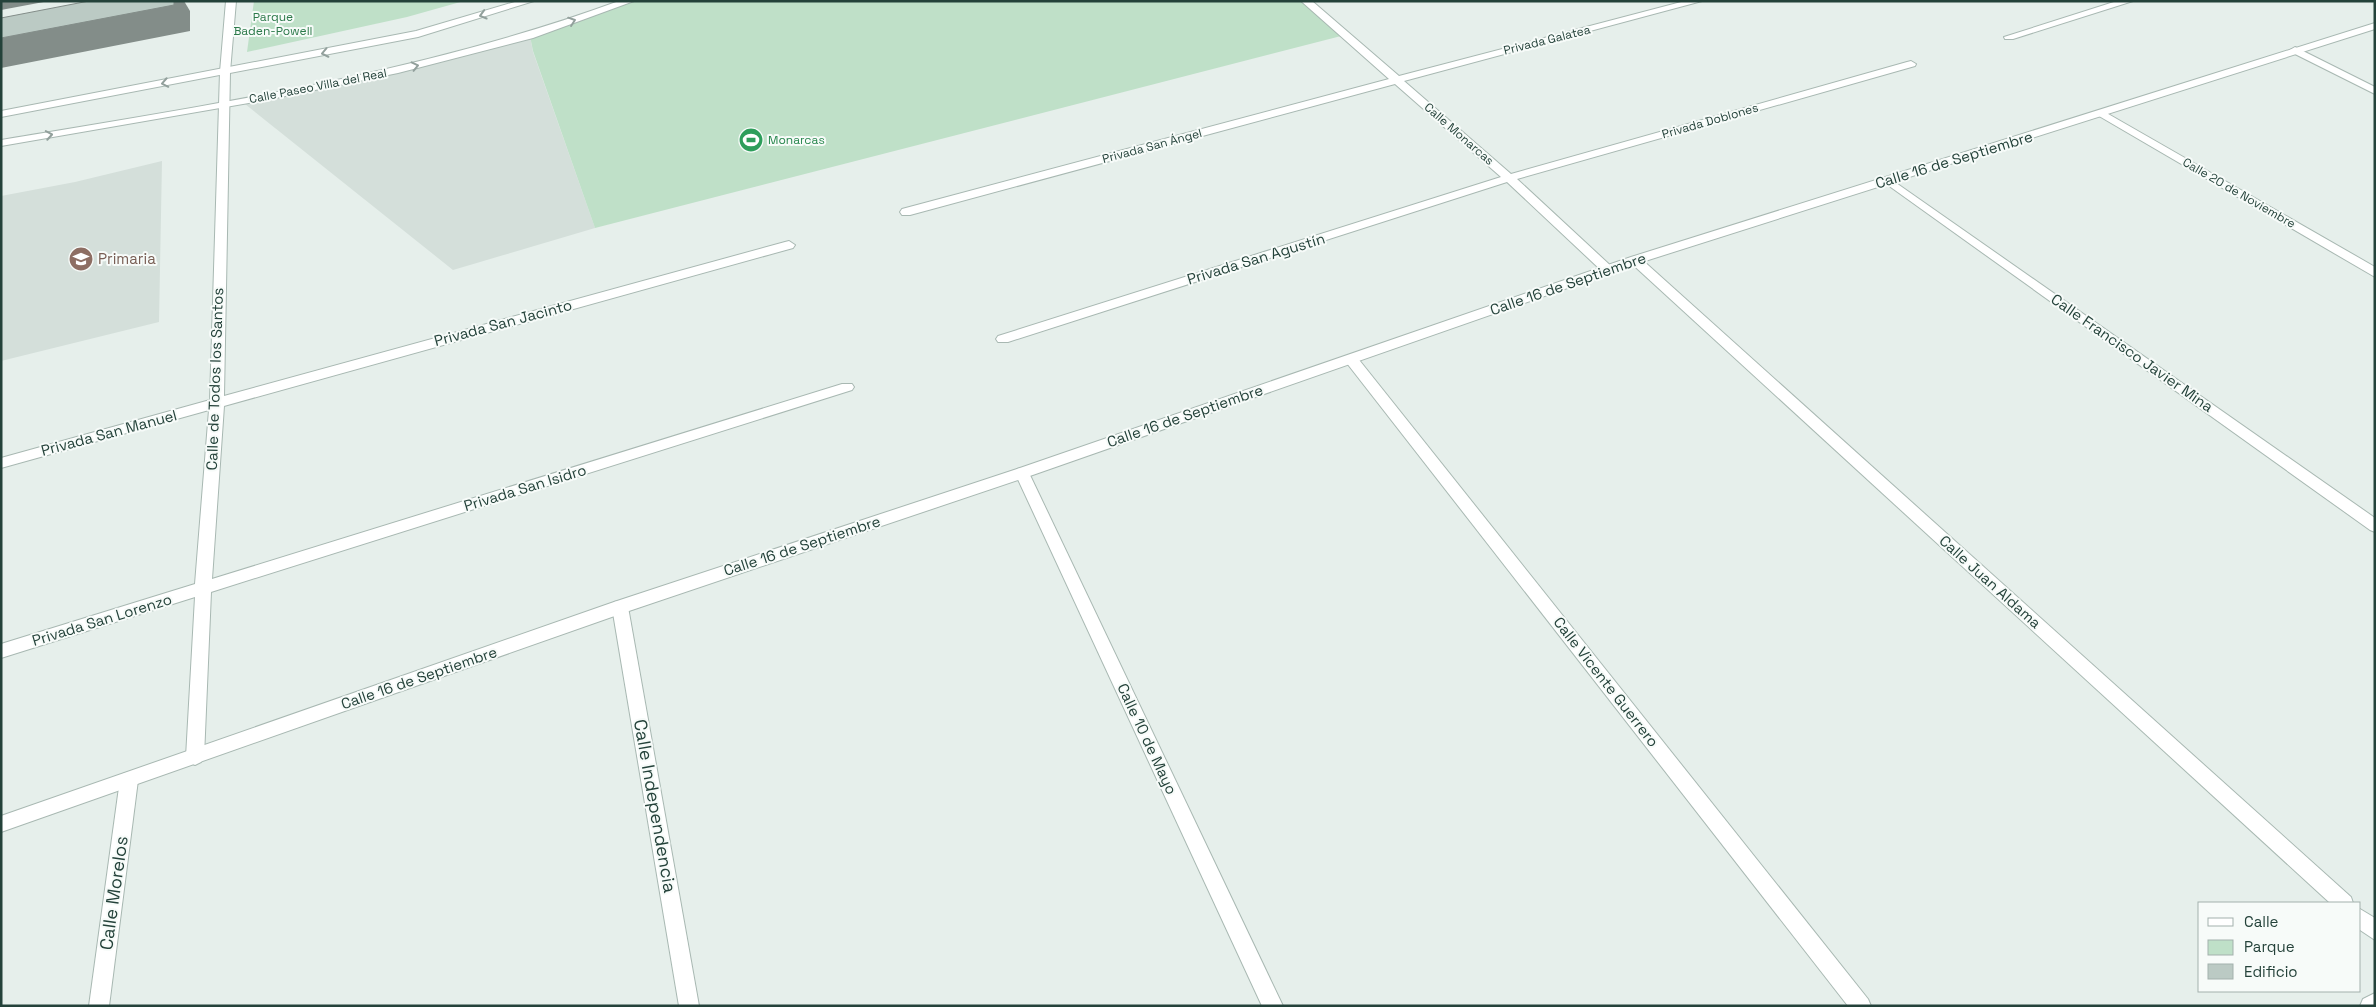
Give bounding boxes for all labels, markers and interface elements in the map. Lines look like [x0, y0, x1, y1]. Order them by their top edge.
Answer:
park label: Parque Baden-Powell [233, 9, 313, 39]
one-way arrow [479, 10, 487, 20]
one-way arrow [567, 17, 575, 27]
street label: Privada Galatea [1502, 21, 1592, 59]
one-way arrow [320, 48, 329, 58]
one-way arrow [411, 61, 420, 72]
street label: Calle Paseo Villa del Real [248, 65, 388, 107]
one-way arrow [161, 78, 169, 88]
street label: Calle Monarcas [1421, 99, 1497, 169]
street label: Privada Doblones [1660, 100, 1760, 142]
street label: Privada San Ángel [1100, 125, 1204, 167]
street label: Calle 16 de Septiembre [1873, 126, 2035, 193]
sports icon: Monarcas [738, 127, 764, 153]
one-way arrow [45, 130, 54, 140]
place label: Monarcas [768, 132, 825, 148]
street label: Calle 20 de Noviembre [2180, 154, 2298, 232]
street label: Privada San Agustín [1185, 229, 1327, 289]
school or university icon: Primaria [68, 246, 94, 272]
street label: Calle 16 de Septiembre [1487, 248, 1648, 319]
place label: Primaria [98, 249, 156, 268]
street label: Calle de Todos los Santos [202, 287, 227, 471]
street label: Calle Francisco Javier Mina [2048, 289, 2217, 416]
street label: Privada San Jacinto [432, 295, 574, 350]
street label: Calle 16 de Septiembre [1104, 380, 1265, 451]
street label: Privada San Manuel [39, 405, 179, 460]
street label: Privada San Isidro [461, 460, 588, 515]
street label: Calle 16 de Septiembre [721, 511, 883, 580]
street label: Calle Juan Aldama [1935, 531, 2045, 633]
street label: Privada San Lorenzo [30, 589, 174, 650]
street label: Calle Vicente Guerrero [1550, 613, 1663, 751]
street label: Calle 16 de Septiembre [338, 642, 499, 713]
street label: Calle 10 de Mayo [1113, 680, 1181, 797]
street label: Calle Independencia [629, 717, 682, 894]
street label: Calle Morelos [94, 834, 133, 951]
legend [2198, 902, 2361, 992]
text: Calle [2244, 912, 2279, 931]
text: Parque [2244, 937, 2295, 956]
text: Edificio [2244, 962, 2298, 981]

